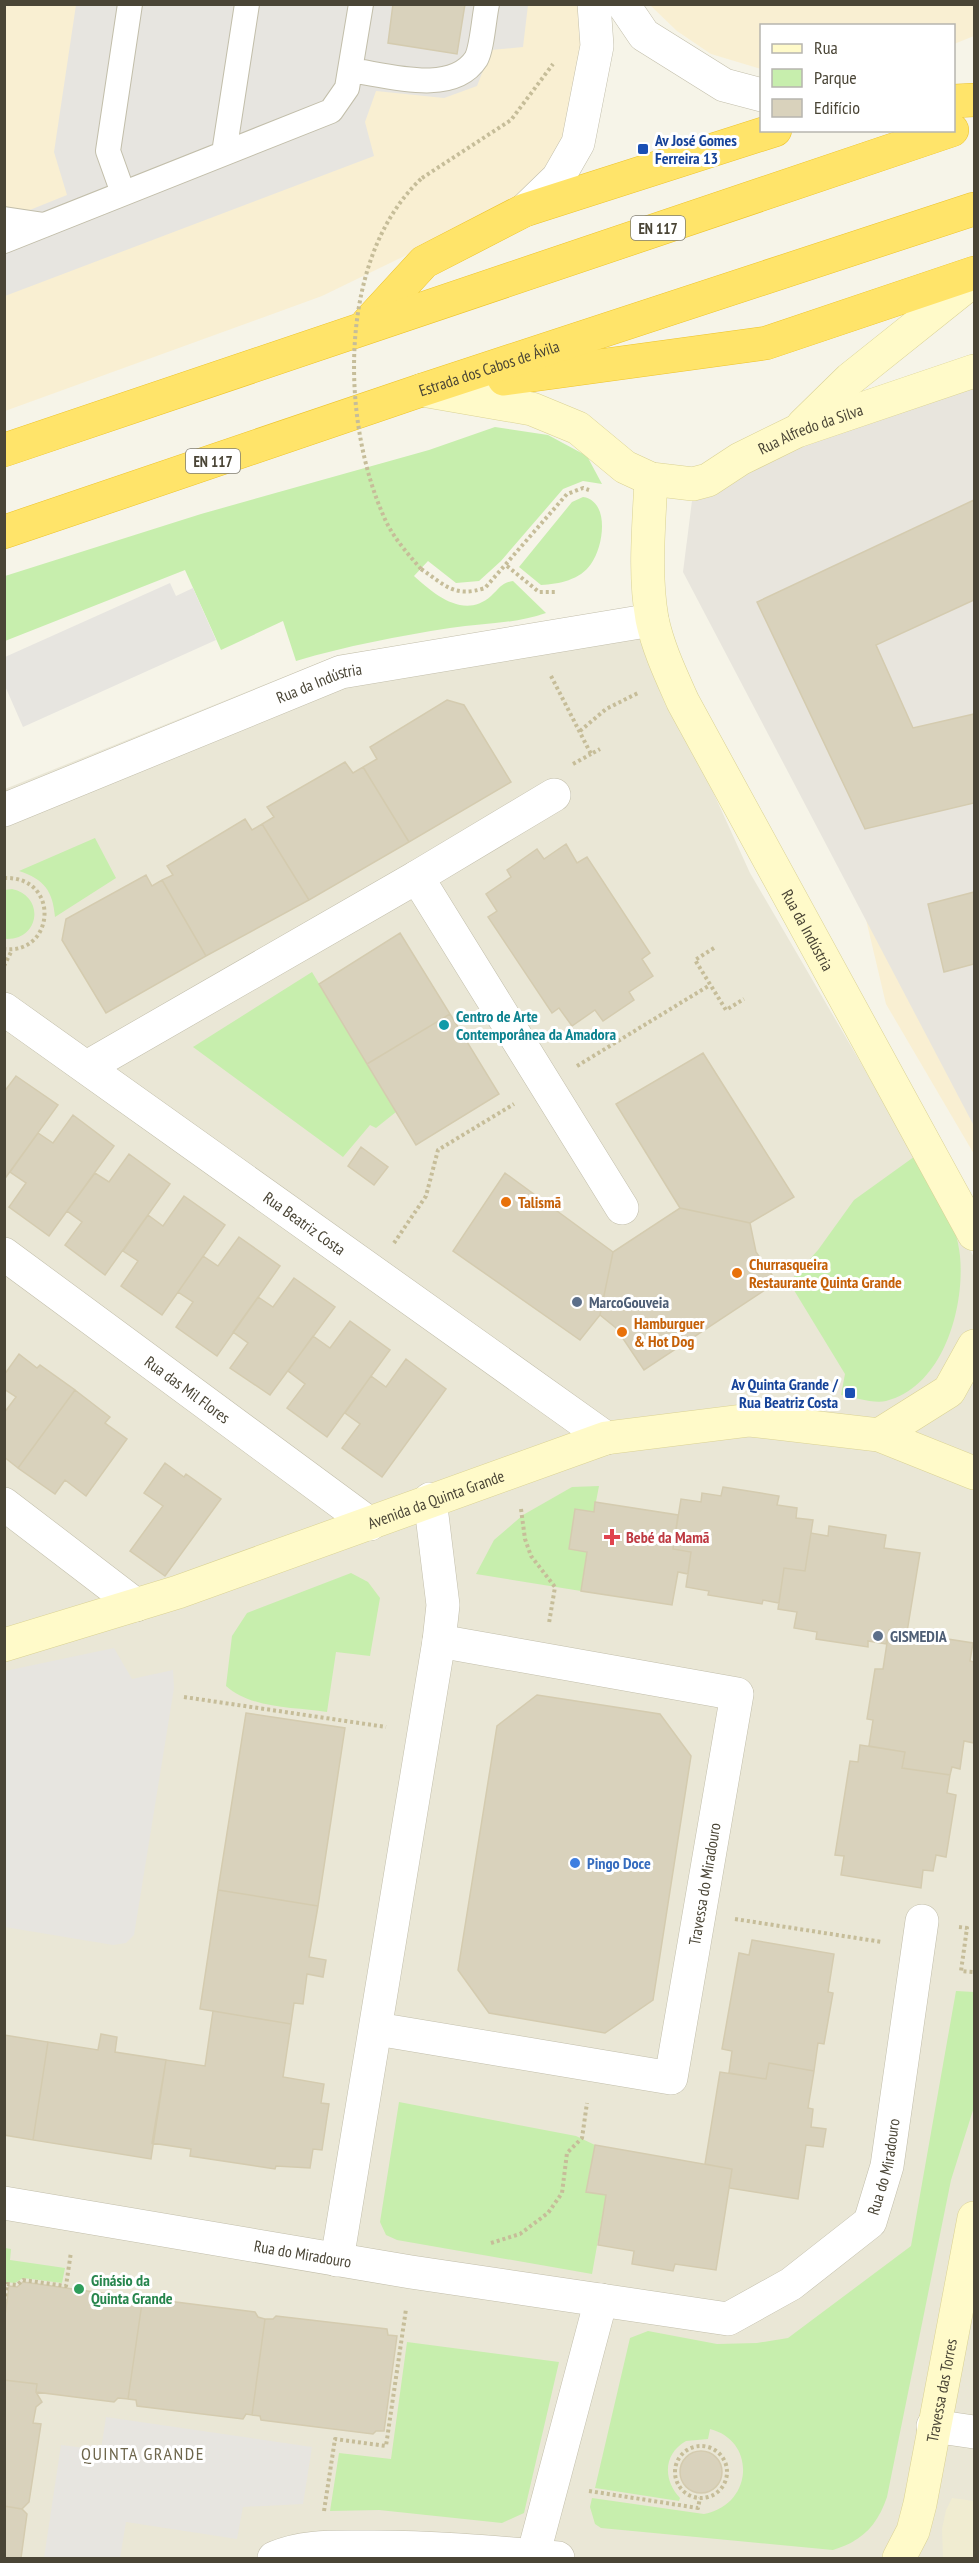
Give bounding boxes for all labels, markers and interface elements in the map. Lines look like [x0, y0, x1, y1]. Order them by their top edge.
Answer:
legend [760, 24, 955, 132]
text: Rua [814, 36, 838, 59]
text: Parque [814, 66, 857, 89]
text: Edifício [814, 96, 860, 119]
place label: Av José Gomes Ferreira 13 [654, 130, 737, 168]
marker: Av José Gomes Ferreira 13 [636, 142, 650, 156]
road number: EN 117 [631, 216, 685, 240]
street label: Estrada dos Cabos de Ávila [416, 336, 562, 400]
street label: Rua Alfredo da Silva [755, 399, 865, 459]
road number: EN 117 [186, 449, 240, 473]
street label: Rua da Indústria [273, 659, 363, 707]
street label: Rua da Indústria [777, 886, 838, 974]
place label: Centro de Arte Contemporânea da Amadora [456, 1006, 616, 1044]
marker: Centro de Arte Contemporânea da Amadora [437, 1018, 451, 1032]
street label: Rua Beatriz Costa [260, 1187, 349, 1259]
place label: Talismã [518, 1192, 562, 1212]
marker: Talismã [499, 1195, 513, 1209]
place label: Churrasqueira Restaurante Quinta Grande [749, 1254, 902, 1292]
marker: Churrasqueira Restaurante Quinta Grande [730, 1266, 744, 1280]
place label: MarcoGouveia [589, 1292, 669, 1312]
marker: MarcoGouveia [570, 1295, 584, 1309]
place label: Hamburguer & Hot Dog [634, 1313, 705, 1351]
marker: Hamburguer & Hot Dog [615, 1325, 629, 1339]
street label: Rua das Mil Flores [141, 1351, 234, 1427]
place label: Av Quinta Grande / Rua Beatriz Costa [730, 1374, 838, 1412]
marker: Av Quinta Grande / Rua Beatriz Costa [843, 1386, 857, 1400]
street label: Avenida da Quinta Grande [365, 1465, 507, 1533]
place label: Bebé da Mamã [626, 1527, 710, 1547]
marker: Bebé da Mamã [603, 1528, 621, 1546]
place label: GISMEDIA [890, 1626, 948, 1646]
marker: GISMEDIA [871, 1629, 885, 1643]
street label: Travessa do Miradouro [684, 1821, 725, 1947]
place label: Pingo Doce [587, 1853, 651, 1873]
marker: Pingo Doce [568, 1856, 582, 1870]
street label: Rua do Miradouro [863, 2117, 904, 2217]
street label: Rua do Miradouro [253, 2236, 353, 2272]
place label: Ginásio da Quinta Grande [91, 2270, 173, 2308]
marker: Ginásio da Quinta Grande [72, 2282, 86, 2296]
street label: Travessa das Torres [922, 2337, 961, 2444]
district label: QUINTA GRANDE [81, 2442, 205, 2465]

